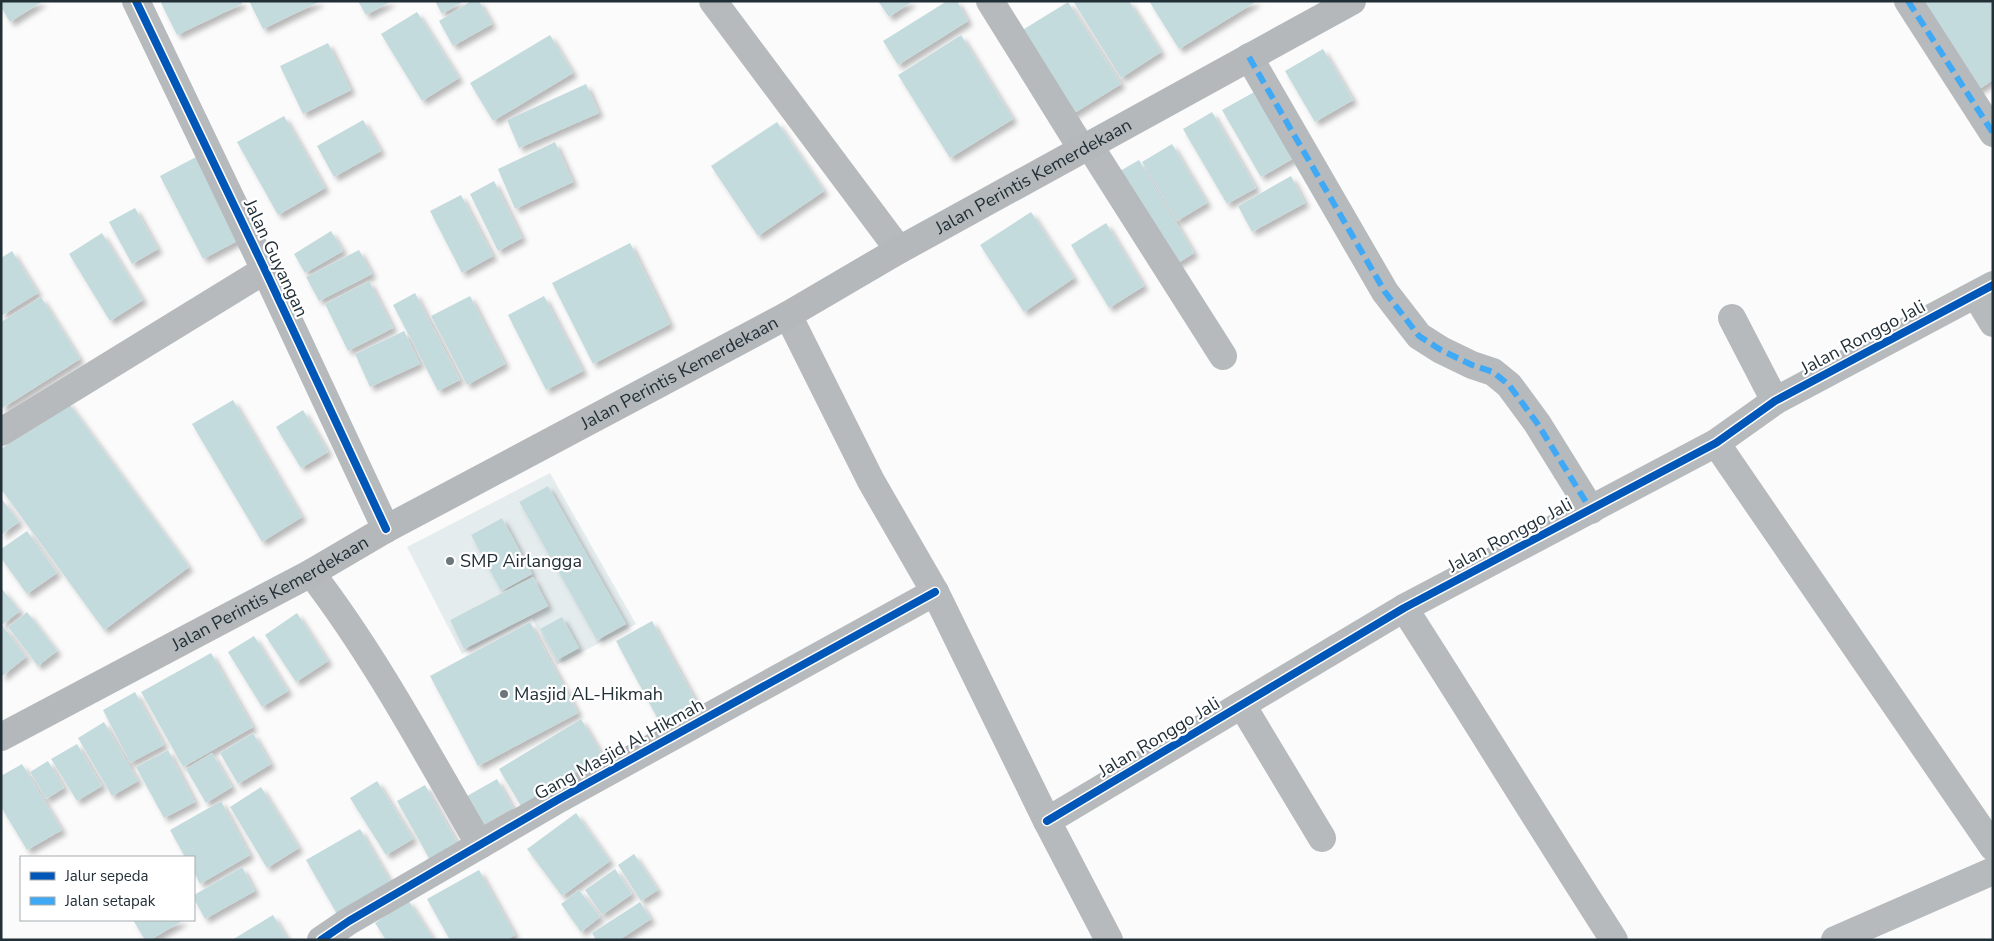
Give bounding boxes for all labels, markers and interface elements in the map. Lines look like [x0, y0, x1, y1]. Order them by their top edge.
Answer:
street label: Jalan Perintis Kemerdekaan [930, 112, 1136, 240]
street label: Jalan Guyangan [238, 194, 314, 321]
street label: Jalan Ronggo Jali [1796, 294, 1929, 380]
street label: Jalan Perintis Kemerdekaan [575, 310, 782, 436]
street label: Jalan Ronggo Jali [1443, 492, 1576, 578]
street label: Jalan Perintis Kemerdekaan [167, 530, 373, 657]
place label: SMP Airlangga [460, 549, 582, 573]
marker: SMP Airlangga [444, 555, 456, 567]
place label: Masjid AL-Hikmah [514, 682, 663, 706]
marker: Masjid AL-Hikmah [498, 688, 510, 700]
street label: Jalan Ronggo Jali [1093, 691, 1224, 783]
street label: Gang Masjid Al Hikmah [530, 692, 708, 806]
legend [20, 856, 195, 921]
text: Jalur sepeda [64, 866, 149, 886]
text: Jalan setapak [64, 891, 156, 911]

